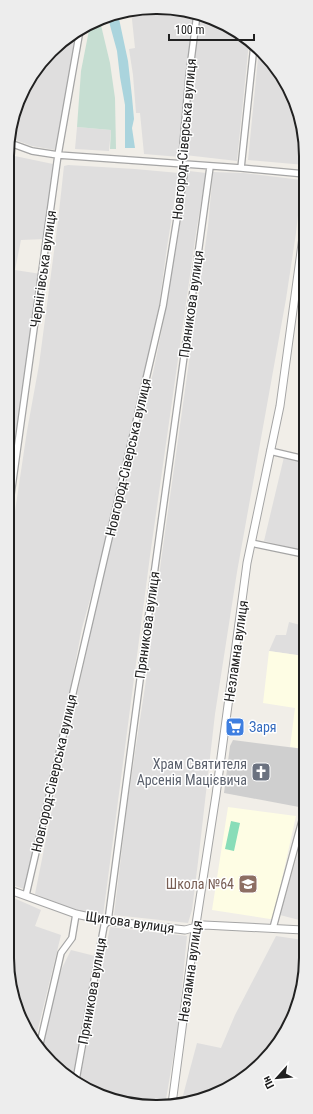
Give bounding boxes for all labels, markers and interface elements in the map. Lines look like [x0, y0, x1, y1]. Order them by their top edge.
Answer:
scale bar [169, 16, 254, 42]
text: 100 m [175, 23, 205, 37]
street label: Новгород-Сіверська вулиця [169, 58, 199, 220]
street label: Чернігівська вулиця [27, 209, 59, 329]
street label: Пряникова вулиця [176, 249, 206, 359]
street label: Новгород-Сіверська вулиця [102, 376, 154, 538]
street label: Пряникова вулиця [132, 570, 162, 680]
street label: Незламна вулиця [221, 599, 251, 703]
street label: Новгород-Сіверська вулиця [28, 692, 80, 854]
supermarket icon: Заря [224, 716, 246, 738]
place label: Заря [249, 719, 277, 735]
place label: Храм Святителя Арсенія Мацієвича [137, 756, 247, 788]
church icon: Храм Святителя Арсенія Мацієвича [250, 761, 272, 783]
school or university icon: Школа №64 [237, 873, 259, 895]
place label: Школа №64 [166, 876, 234, 892]
street label: Щитова вулиця [85, 908, 175, 936]
street label: Незламна вулиця [175, 919, 205, 1023]
street label: Пряникова вулиця [75, 936, 109, 1046]
north arrow [257, 1058, 297, 1098]
text: Пн [260, 1074, 277, 1091]

